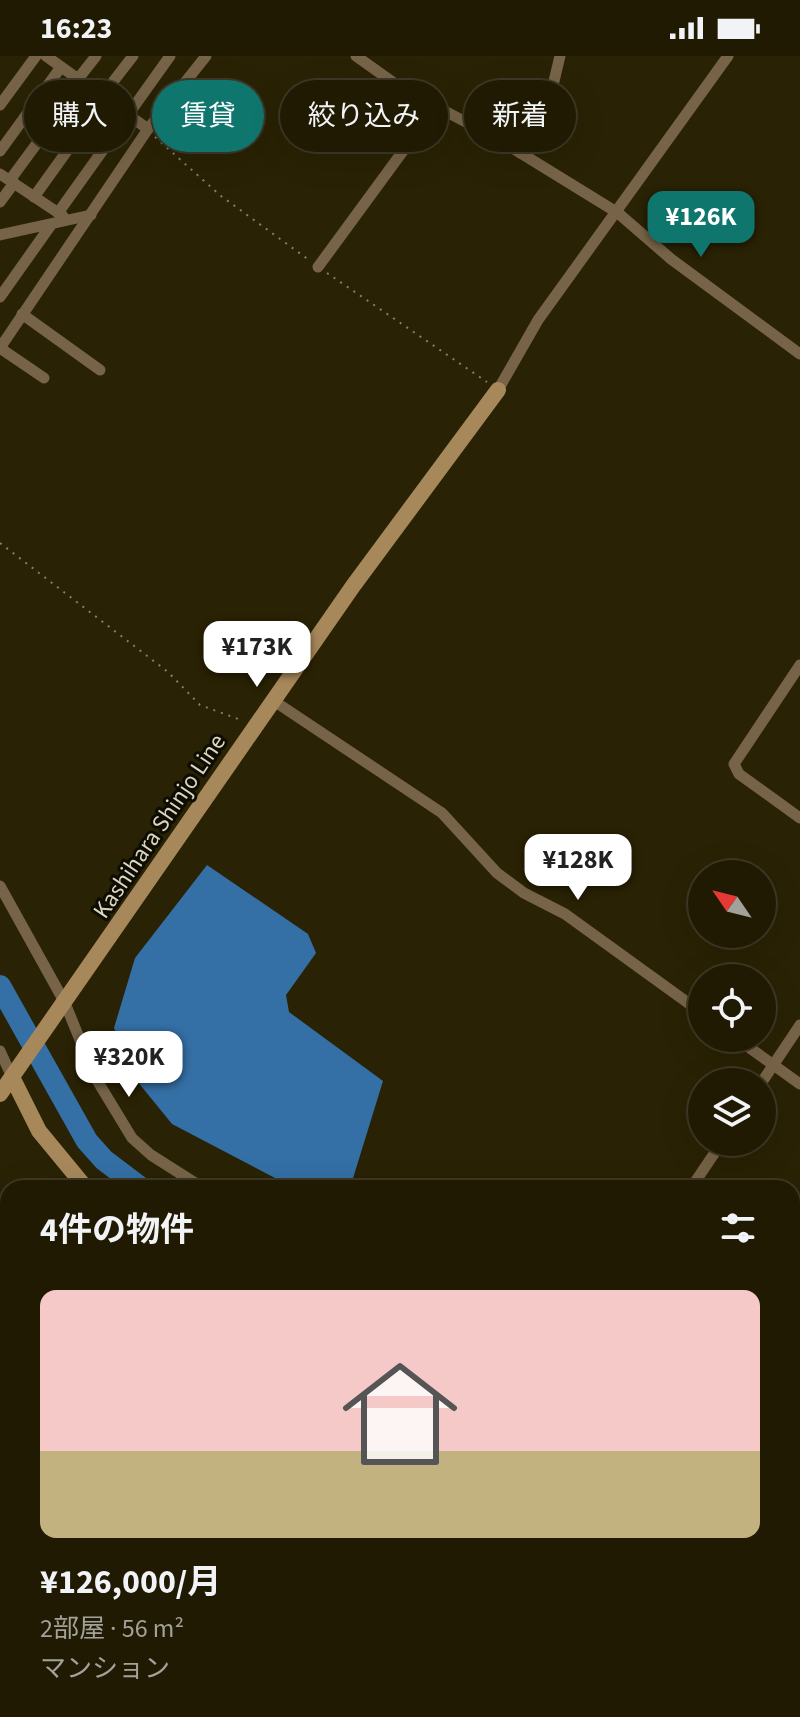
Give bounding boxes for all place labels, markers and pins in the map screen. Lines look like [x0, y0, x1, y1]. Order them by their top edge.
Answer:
pin: ¥126K [645, 191, 757, 259]
pin: ¥173K [201, 621, 313, 689]
pin: ¥128K [522, 834, 634, 902]
pin: ¥320K [73, 1031, 185, 1099]

